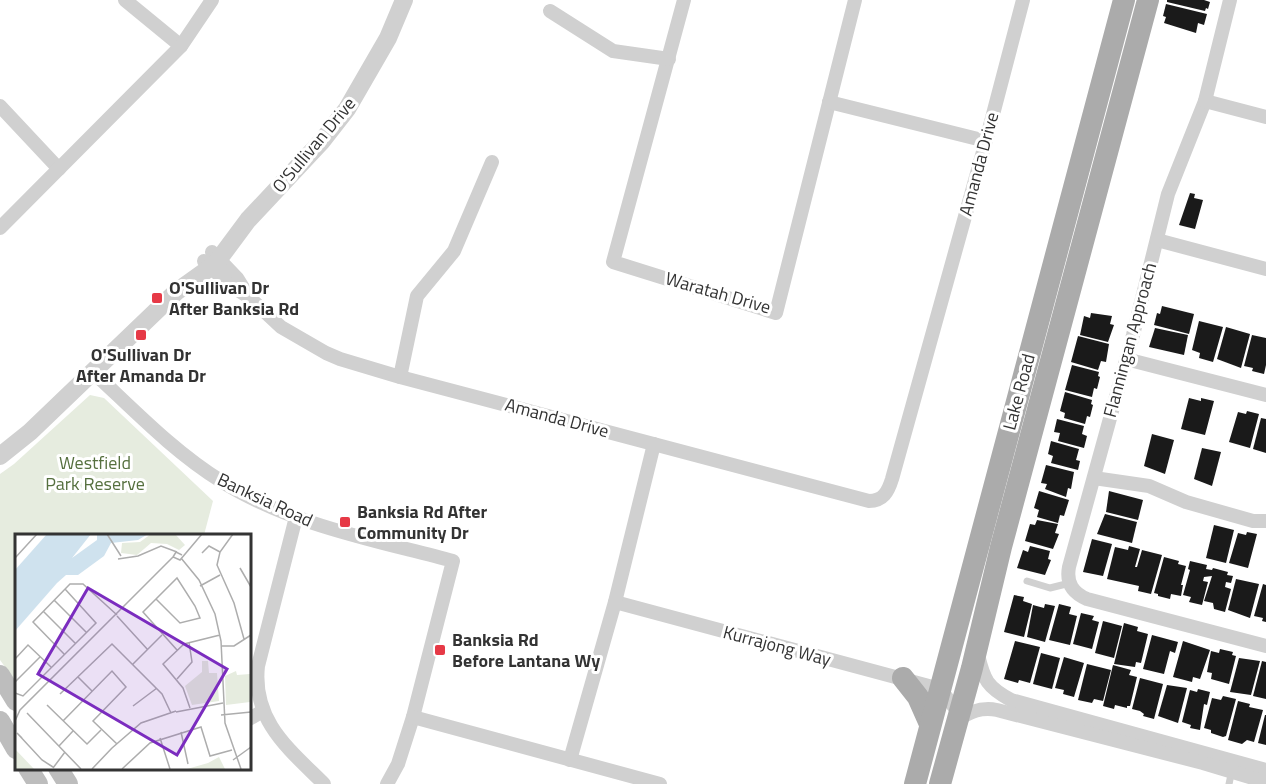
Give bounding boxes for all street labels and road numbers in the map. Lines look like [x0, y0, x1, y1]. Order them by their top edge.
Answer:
street label: O'Sullivan Drive [265, 91, 362, 198]
street label: Amanda Drive [952, 109, 1005, 219]
street label: Flanningan Approach [1096, 259, 1163, 420]
street label: Waratah Drive [662, 265, 774, 320]
street label: Lake Road [995, 351, 1042, 433]
street label: Amanda Drive [502, 391, 612, 444]
street label: Banksia Road [213, 466, 317, 533]
street label: Kurrajong Way [720, 618, 834, 673]

